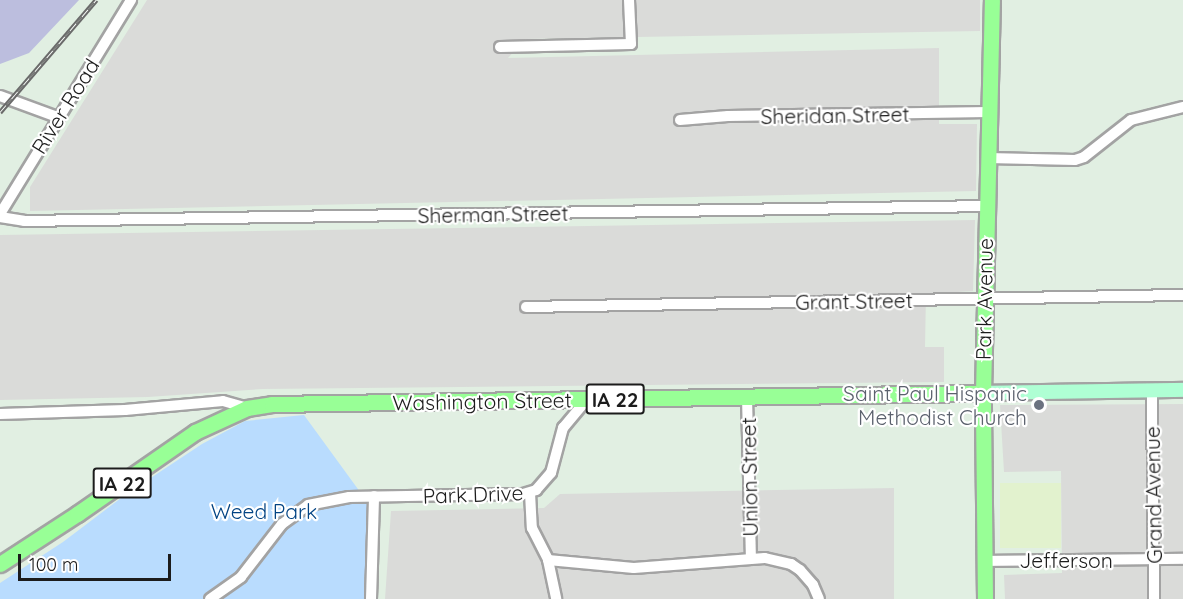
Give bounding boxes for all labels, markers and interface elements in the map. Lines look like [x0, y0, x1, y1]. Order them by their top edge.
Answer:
street label: River Road [26, 54, 104, 158]
street label: Sheridan Street [760, 101, 910, 129]
street label: Sherman Street [417, 200, 569, 228]
street label: Park Avenue [970, 238, 998, 360]
street label: Grant Street [795, 287, 913, 315]
place label: Saint Paul Hispanic Methodist Church [843, 380, 1027, 430]
road number: IA 22 [585, 382, 645, 416]
street label: Washington Street [392, 387, 572, 415]
marker: Saint Paul Hispanic Methodist Church [1032, 398, 1046, 412]
street label: Union Street [735, 417, 763, 537]
street label: Grand Avenue [1139, 426, 1167, 564]
road number: IA 22 [92, 466, 152, 500]
street label: Park Drive [422, 480, 524, 508]
park label: Weed Park [211, 498, 317, 524]
scale bar [21, 542, 174, 580]
street label: Jefferson [1019, 547, 1113, 573]
text: 100 m [29, 553, 78, 576]

